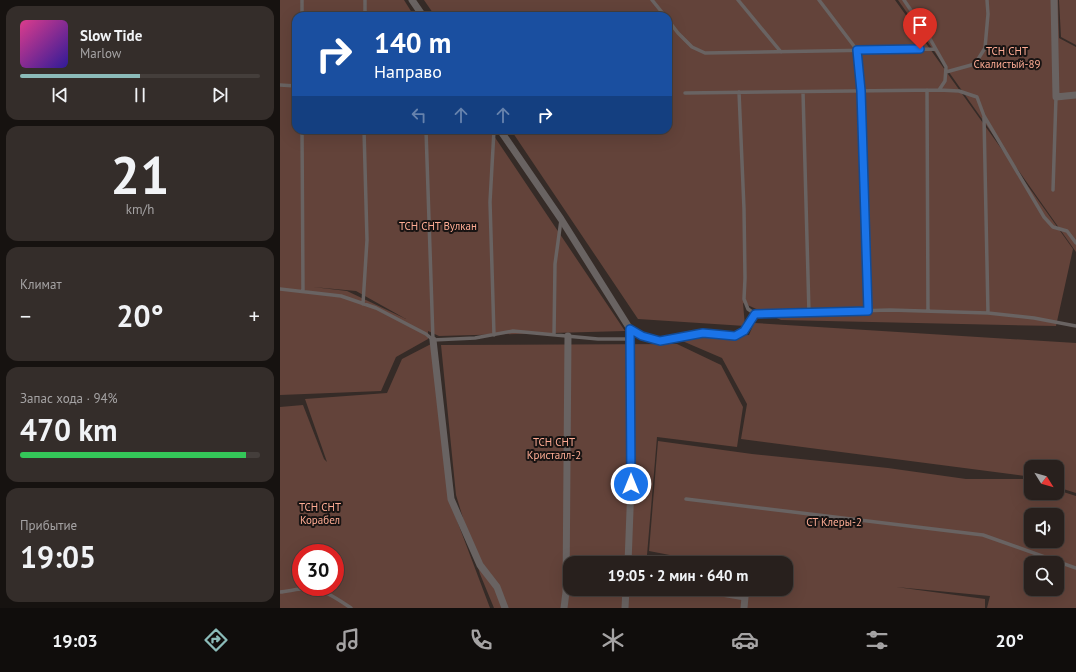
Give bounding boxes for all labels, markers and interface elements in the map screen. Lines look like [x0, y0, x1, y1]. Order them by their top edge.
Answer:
pin [903, 8, 937, 49]
icon: arrive [909, 14, 931, 36]
text: 140 m [374, 24, 451, 61]
text: Slow Tide [80, 26, 142, 45]
icon: right [308, 28, 360, 80]
park label: ТСН СНТ Скалистый-89 [974, 44, 1040, 71]
text: Marlow [80, 45, 121, 62]
text: Направо [374, 60, 442, 83]
icon: previous [49, 84, 71, 106]
icon: pause [129, 84, 151, 106]
icon: next [209, 84, 231, 106]
icon: left [408, 104, 430, 126]
icon: ahead [450, 104, 472, 126]
icon: ahead [492, 104, 514, 126]
icon: right [534, 104, 556, 126]
text: 21 [111, 141, 169, 208]
text: km/h [126, 201, 154, 218]
park label: ТСН СНТ Вулкан [399, 219, 477, 233]
text: Климат [20, 276, 62, 293]
text: 20° [116, 296, 164, 335]
text: − [20, 302, 31, 330]
text: + [249, 302, 260, 330]
text: Запас хода · 94% [20, 390, 118, 407]
text: 470 km [20, 410, 118, 449]
park label: ТСН СНТ Кристалл-2 [527, 435, 581, 462]
north arrow [1024, 460, 1064, 500]
map controls [1024, 460, 1064, 596]
position arrow [610, 463, 652, 505]
park label: ТСН СНТ Корабел [299, 500, 341, 527]
button: sound [1024, 508, 1064, 548]
park label: СТ Клеры-2 [806, 515, 862, 529]
text: Прибытие [20, 517, 77, 534]
text: 19:05 [20, 537, 96, 576]
speed limit sign: 30 [292, 544, 344, 596]
button: search [1024, 556, 1064, 596]
text: 19:05 · 2 мин · 640 m [608, 566, 748, 585]
icon: directions [202, 626, 230, 654]
icon: music [334, 626, 362, 654]
icon: phone [467, 626, 495, 654]
icon: climate [599, 626, 627, 654]
icon: car [731, 626, 759, 654]
icon: filters [863, 626, 891, 654]
text: 19:03 [52, 629, 98, 652]
text: 20° [996, 629, 1024, 652]

